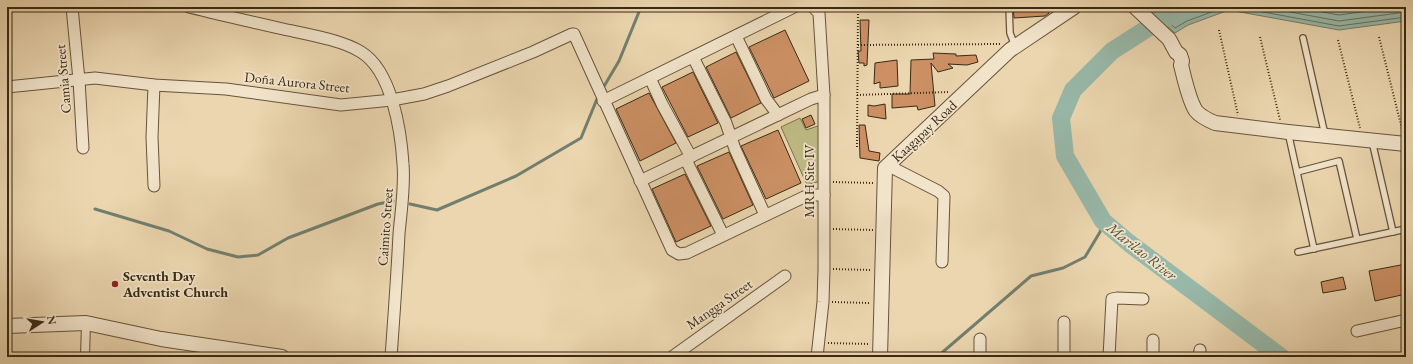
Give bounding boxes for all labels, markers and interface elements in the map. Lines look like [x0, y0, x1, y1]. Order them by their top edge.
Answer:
street label: Camia Street [51, 43, 75, 114]
street label: Doña Aurora Street [243, 68, 351, 97]
street label: Kaagapay Road [887, 95, 961, 166]
street label: MRH Site IV [800, 144, 818, 218]
street label: Caimito Street [373, 187, 397, 267]
water label: Marilao River [1102, 217, 1182, 285]
place label: Seventh Day Adventist Church [122, 267, 228, 301]
street label: Mangga Street [682, 274, 756, 333]
marker: Seventh Day Adventist Church [110, 279, 120, 289]
north arrow [22, 302, 62, 342]
text: N [44, 314, 60, 326]

